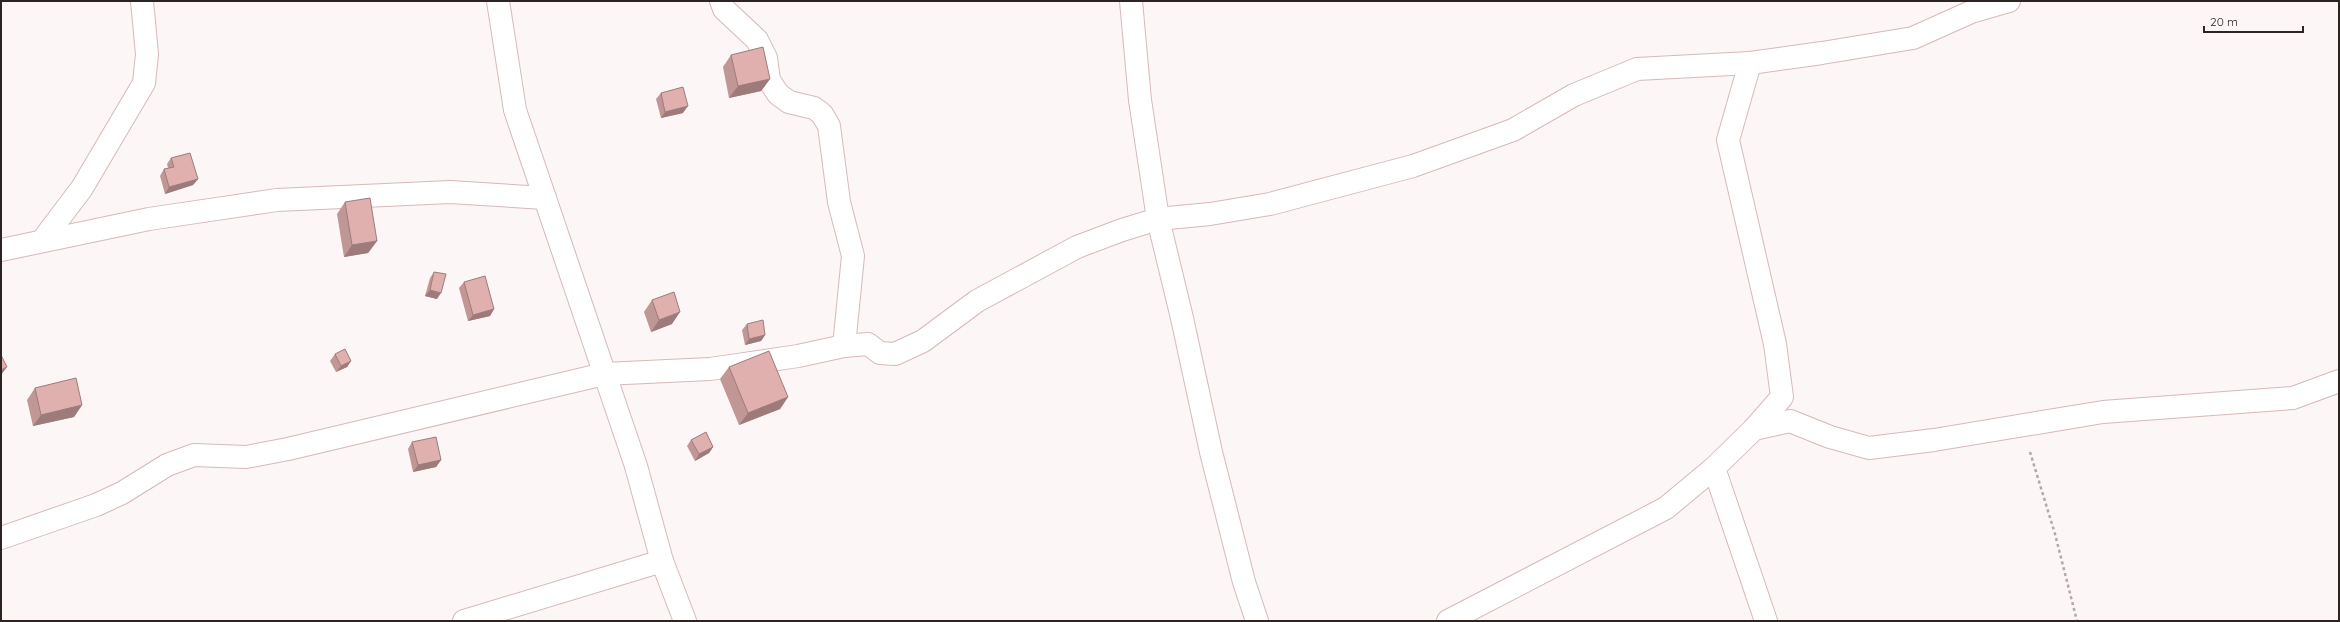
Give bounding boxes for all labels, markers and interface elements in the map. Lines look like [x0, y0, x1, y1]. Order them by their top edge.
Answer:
scale bar [2204, 8, 2303, 34]
text: 20 m [2210, 14, 2238, 29]

